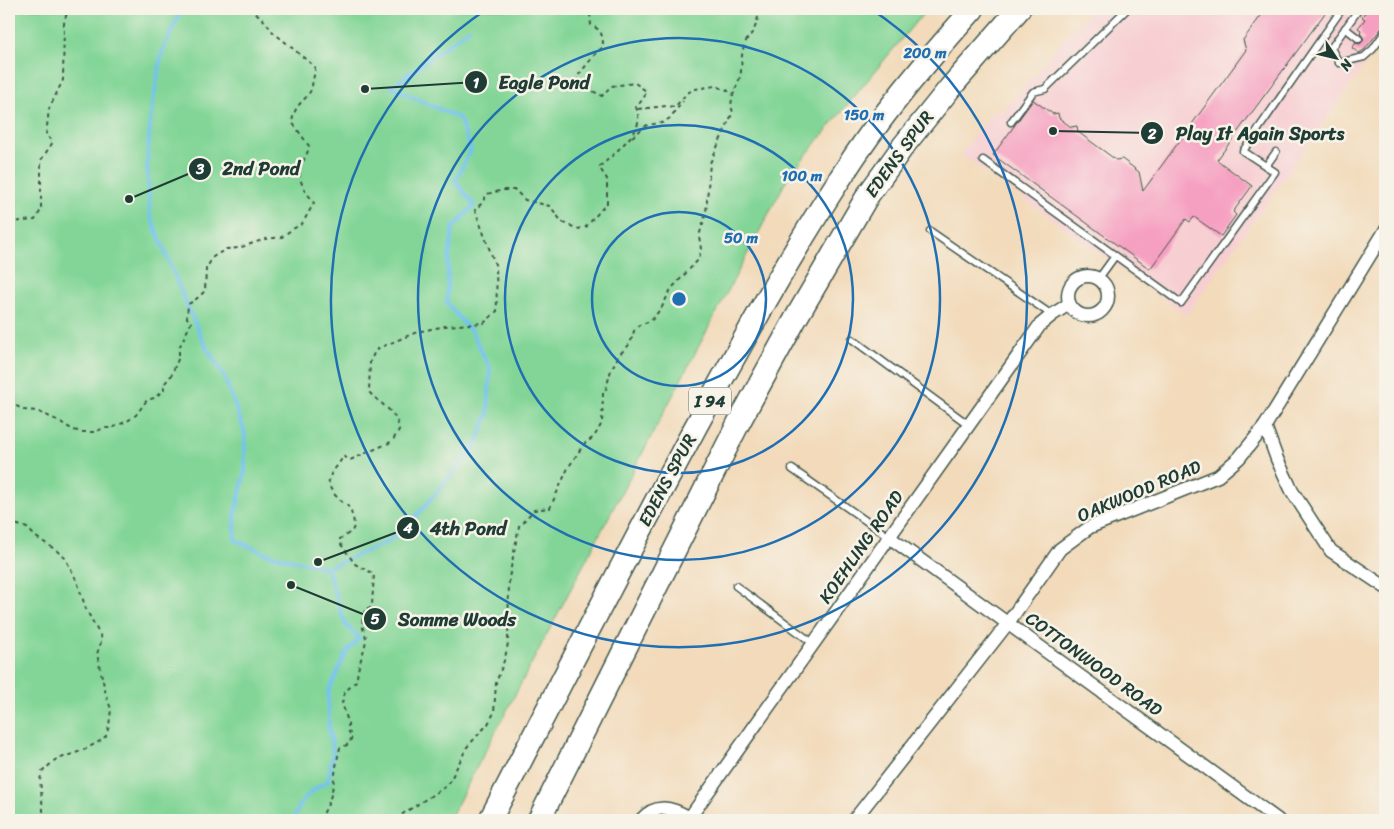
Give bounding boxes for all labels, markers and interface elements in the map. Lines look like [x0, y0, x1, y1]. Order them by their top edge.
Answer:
north arrow [1312, 32, 1362, 82]
text: 200 m [902, 40, 947, 66]
text: N [1333, 53, 1360, 77]
callout: Eagle Pond [464, 65, 600, 99]
text: Eagle Pond [498, 66, 592, 99]
text: 1 [473, 70, 480, 96]
text: 150 m [844, 102, 885, 128]
street label: EDENS SPUR [856, 103, 942, 205]
callout: Play It Again Sports [1140, 116, 1355, 150]
text: Play It Again Sports [1176, 117, 1345, 150]
text: 2 [1147, 121, 1157, 147]
callout: 2nd Pond [187, 152, 310, 186]
text: 2nd Pond [221, 152, 302, 185]
text: 3 [195, 156, 205, 182]
text: 100 m [782, 163, 823, 189]
text: 50 m [724, 225, 759, 251]
centre of rings [670, 290, 688, 308]
road number: I 94 [689, 388, 731, 414]
street label: EDENS SPUR [629, 427, 705, 532]
street label: OAKWOOD ROAD [1072, 450, 1206, 532]
street label: KOEHLING ROAD [810, 483, 912, 610]
callout: 4th Pond [395, 511, 517, 545]
text: 4th Pond [429, 512, 508, 545]
text: 4 [402, 515, 413, 541]
callout: Somme Woods [363, 602, 526, 636]
text: Somme Woods [397, 603, 517, 636]
street label: COTTONWOOD ROAD [1018, 603, 1170, 725]
text: 5 [370, 606, 380, 632]

